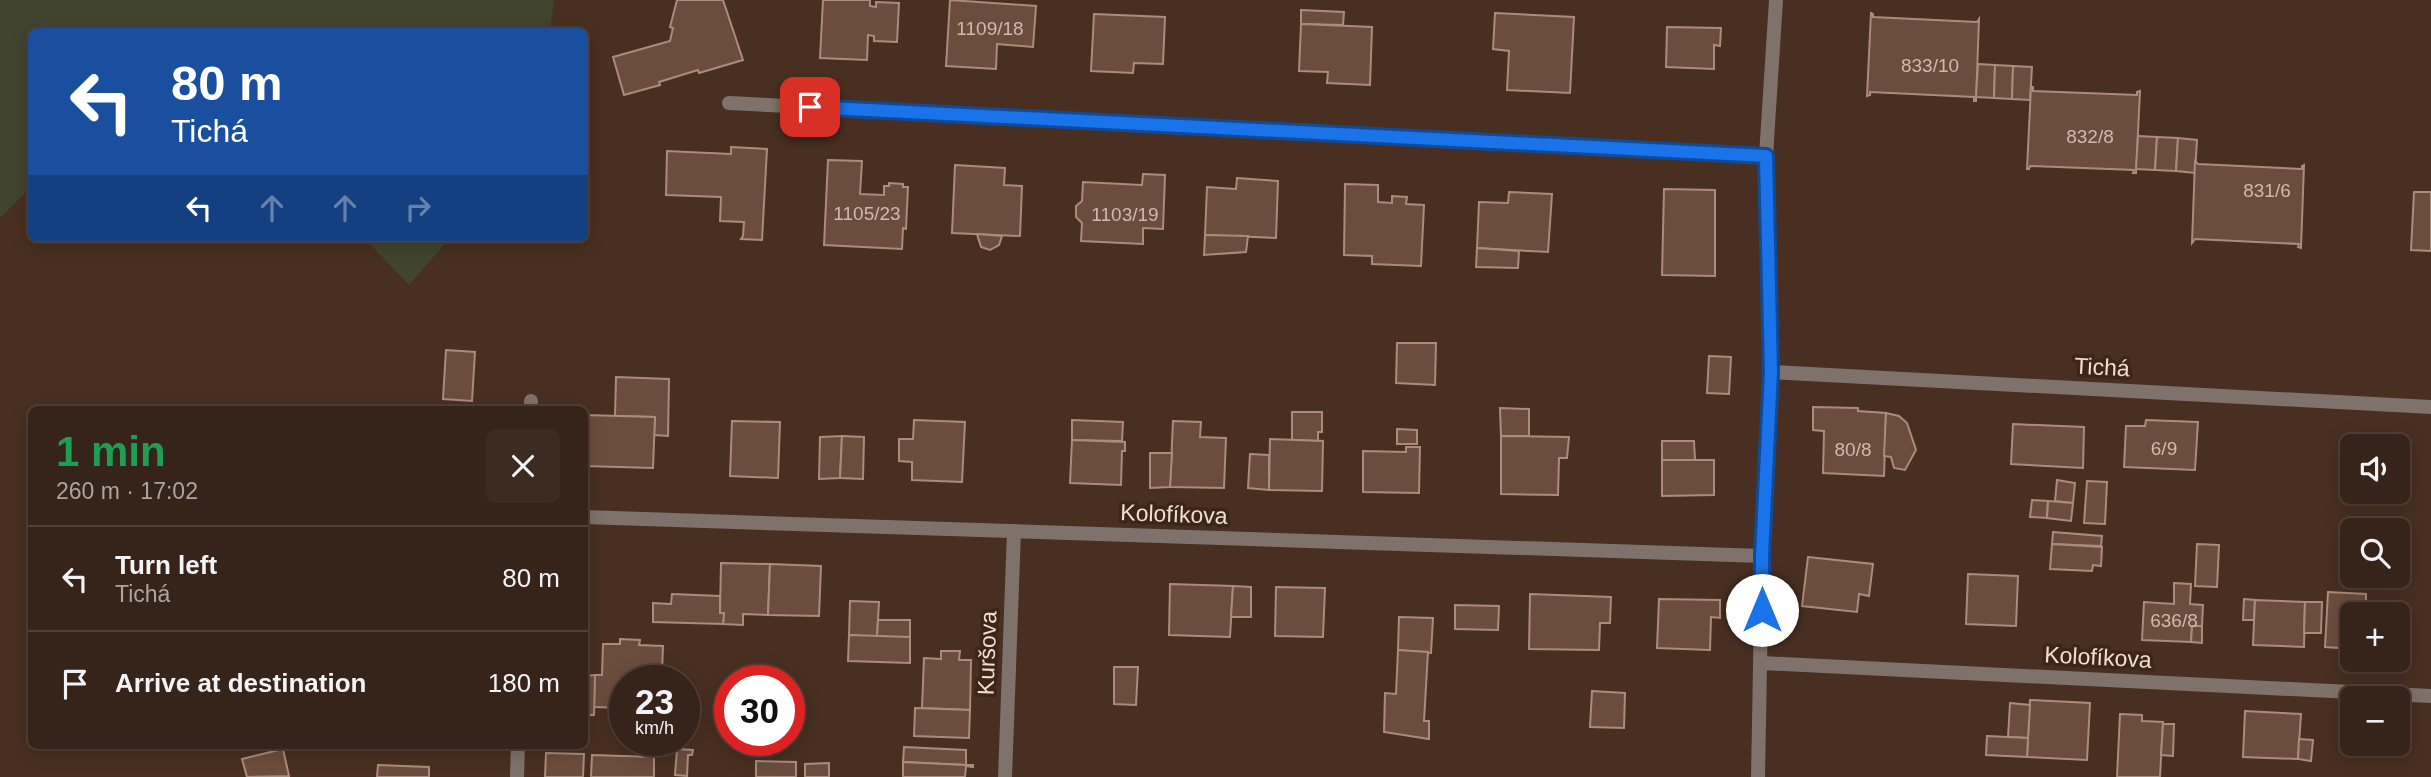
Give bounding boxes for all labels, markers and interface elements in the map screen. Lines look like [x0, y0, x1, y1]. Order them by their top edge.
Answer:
house number: 1109/18 [956, 18, 1024, 39]
house number: 833/10 [1901, 55, 1959, 76]
icon: left [56, 56, 147, 147]
text: 80 m [171, 56, 283, 110]
pin [780, 77, 840, 137]
icon: arrive [791, 88, 829, 126]
text: Tichá [171, 113, 248, 149]
house number: 832/8 [2066, 126, 2114, 147]
house number: 831/6 [2243, 180, 2291, 201]
icon: left [180, 189, 218, 227]
icon: ahead [253, 189, 291, 227]
icon: ahead [326, 189, 364, 227]
icon: right [399, 189, 437, 227]
house number: 1105/23 [833, 203, 901, 224]
house number: 1103/19 [1091, 204, 1159, 225]
street label: Tichá [2074, 353, 2131, 381]
text: 1 min [56, 428, 166, 475]
button: close [486, 429, 560, 503]
map controls [2340, 434, 2410, 756]
button: sound [2340, 434, 2410, 504]
house number: 6/9 [2151, 438, 2177, 459]
house number: 80/8 [1835, 439, 1871, 460]
text: 260 m · 17:02 [56, 478, 198, 504]
street label: Kolofíkova [1120, 499, 1228, 529]
button: search [2340, 518, 2410, 588]
text: Turn left [115, 550, 217, 580]
icon: left [56, 560, 94, 598]
text: 80 m [502, 563, 560, 593]
position arrow [1725, 573, 1799, 647]
text: Tichá [115, 581, 170, 607]
button: + [2340, 602, 2410, 672]
street label: Kuršova [973, 610, 1001, 696]
house number: 636/8 [2150, 610, 2198, 631]
street label: Kolofíkova [2044, 641, 2153, 673]
icon: arrive [56, 665, 94, 703]
speed limit sign: 30 [714, 665, 805, 756]
text: Arrive at destination [115, 668, 366, 698]
text: 180 m [488, 668, 560, 698]
text: 23 [635, 682, 674, 721]
button: − [2340, 686, 2410, 756]
text: km/h [635, 718, 674, 738]

